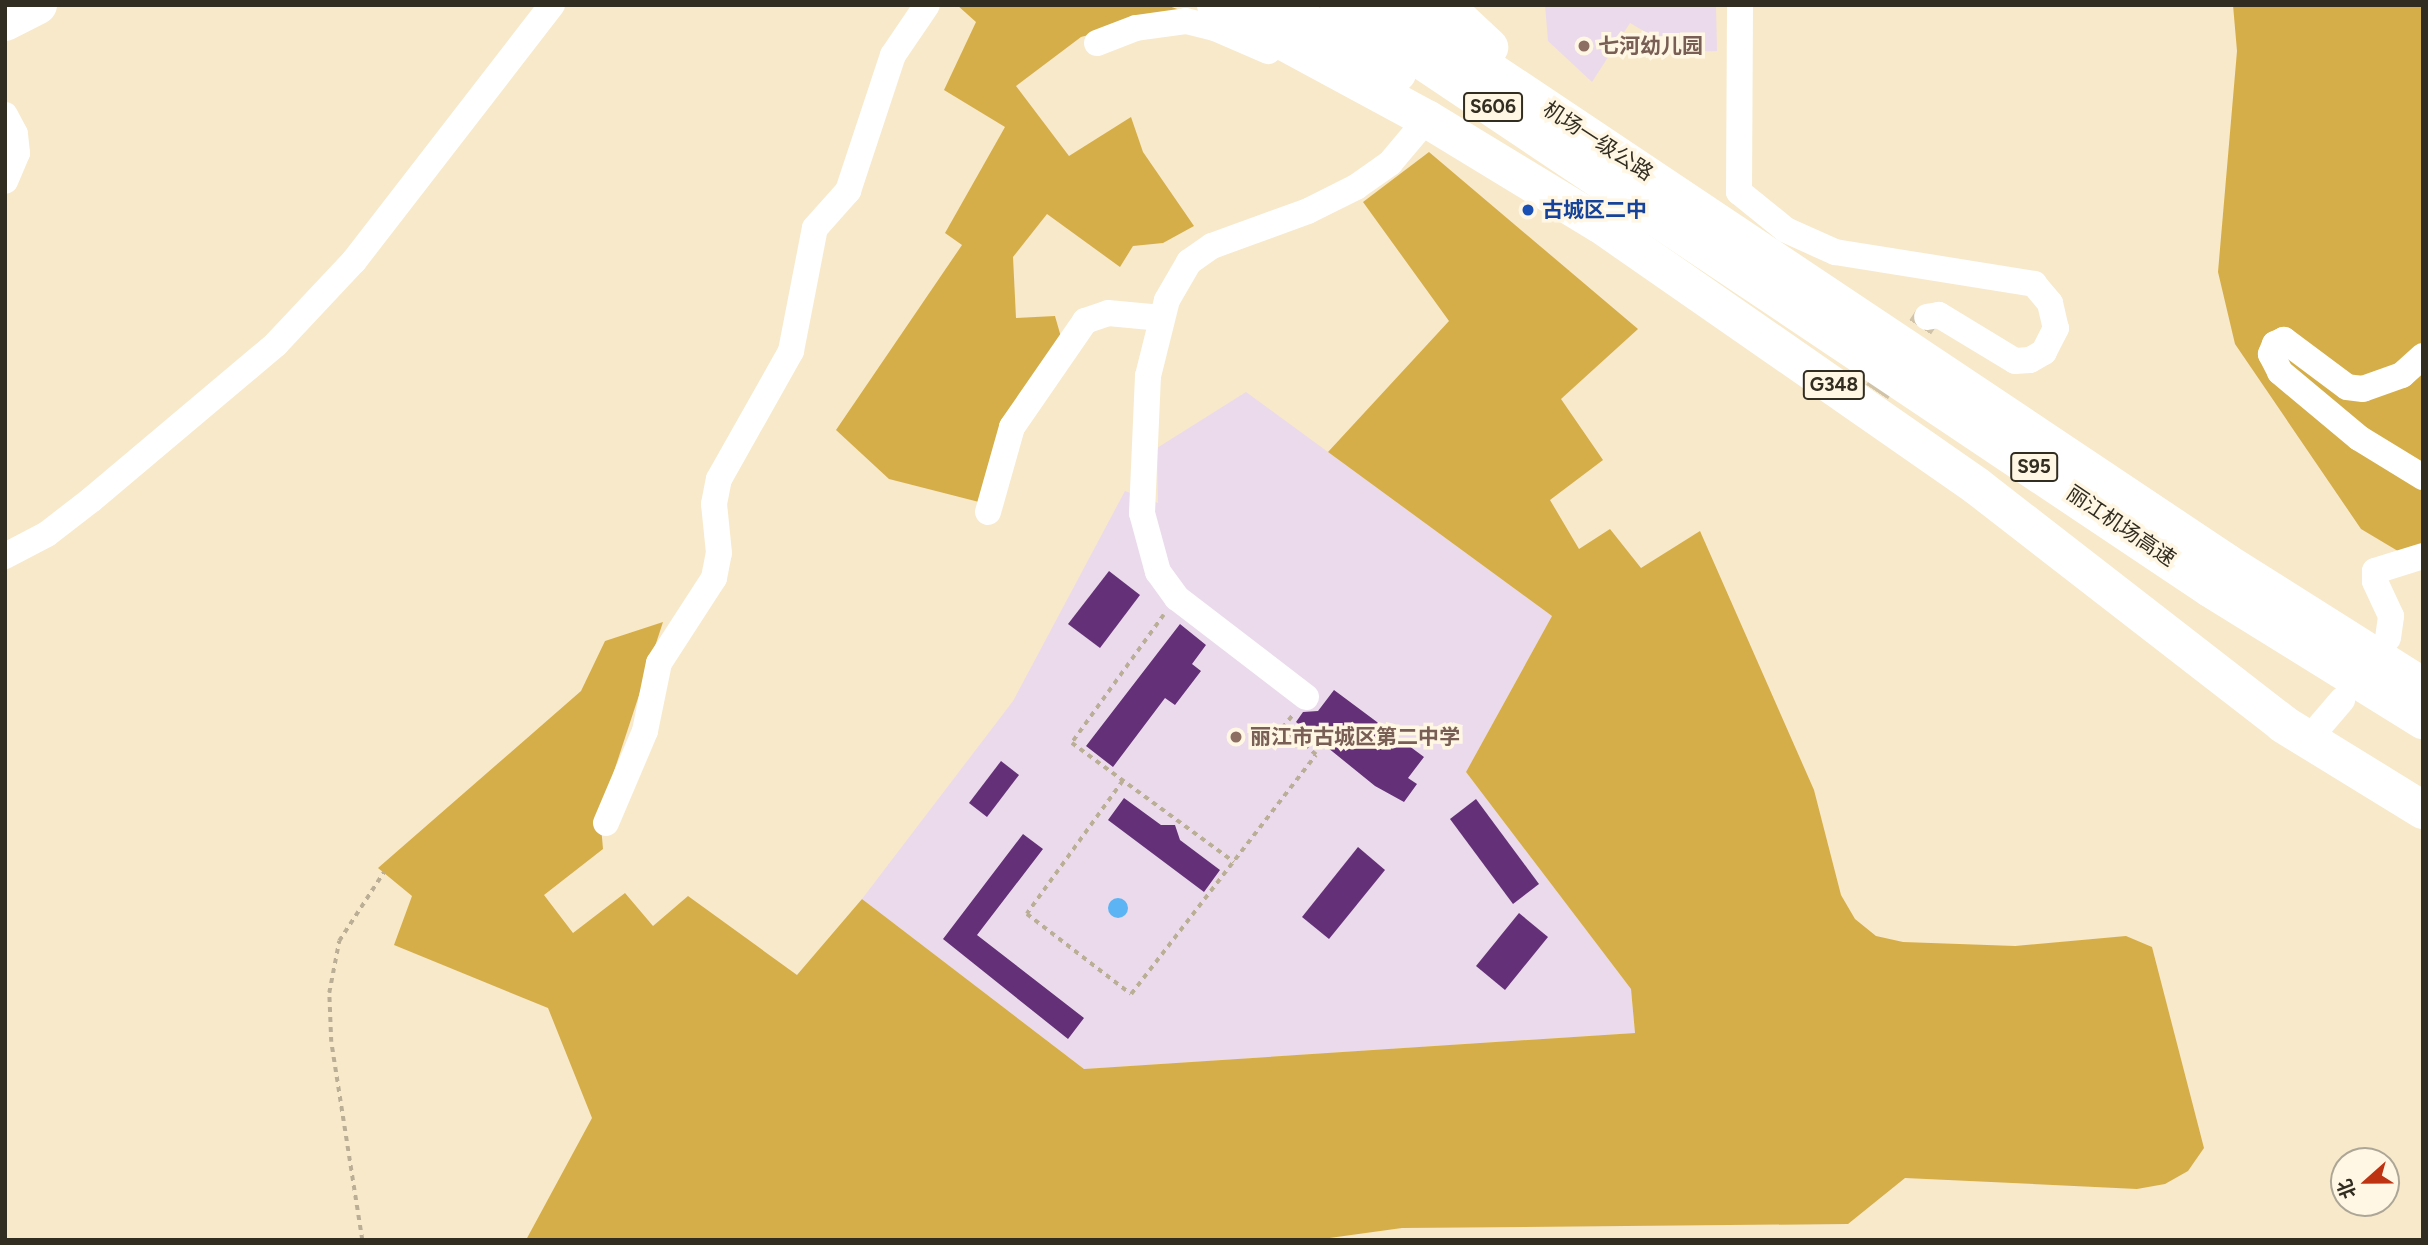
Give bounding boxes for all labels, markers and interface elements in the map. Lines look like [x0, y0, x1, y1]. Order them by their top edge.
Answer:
place label: 七河幼儿园 [1598, 33, 1703, 59]
marker: 七河幼儿园 [1576, 38, 1592, 54]
road number: S606 [1462, 92, 1524, 122]
street label: 机场一级公路 [1538, 96, 1658, 186]
place label: 古城区二中 [1542, 197, 1647, 223]
marker: 古城区二中 [1520, 202, 1536, 218]
road number: G348 [1802, 370, 1866, 400]
road number: S95 [2010, 452, 2058, 482]
street label: 丽江机场高速 [2062, 480, 2180, 572]
place label: 丽江市古城区第二中学 [1250, 724, 1460, 750]
marker: 丽江市古城区第二中学 [1228, 729, 1244, 745]
north arrow [2330, 1147, 2400, 1217]
text: 北 [2333, 1176, 2361, 1202]

